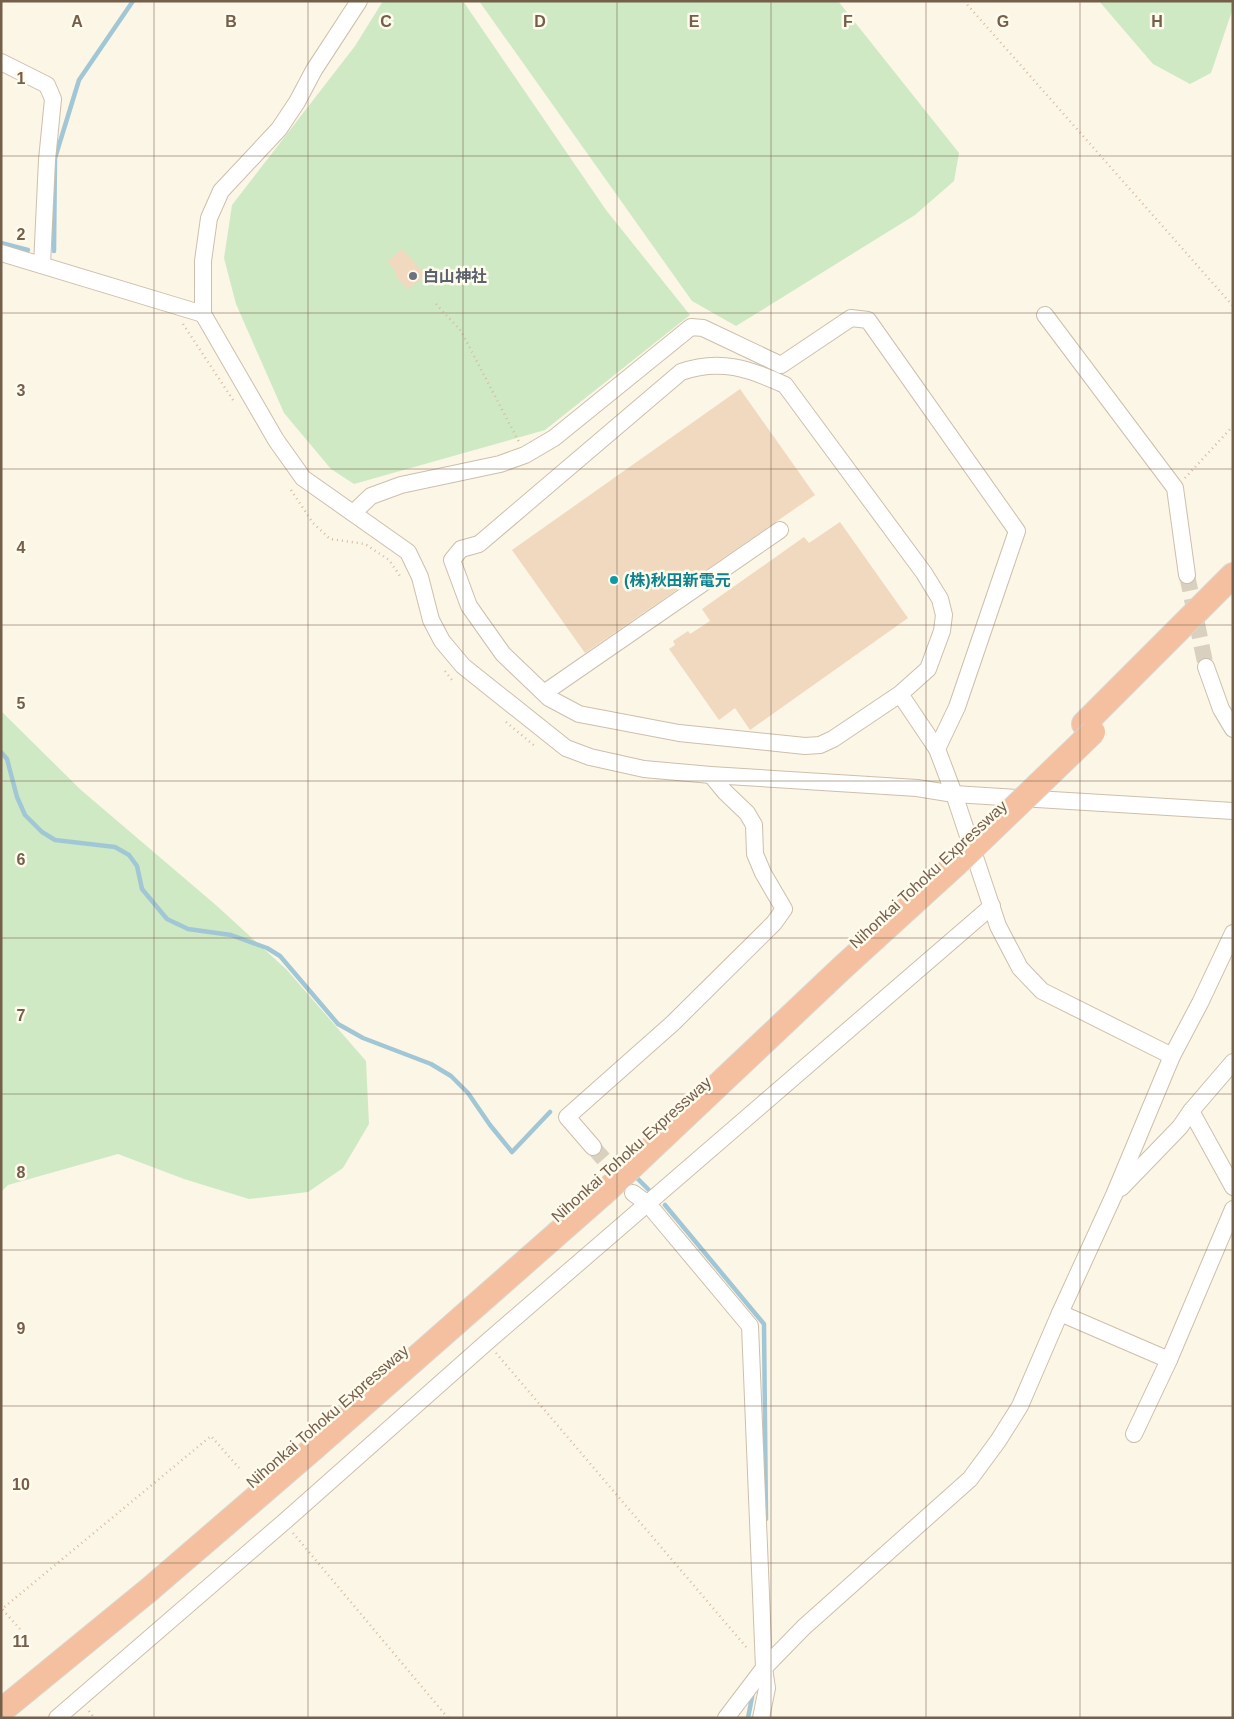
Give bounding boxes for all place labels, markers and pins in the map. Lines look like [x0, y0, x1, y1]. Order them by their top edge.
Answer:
place label: 白山神社 [423, 267, 487, 285]
marker: 白山神社 [407, 270, 419, 282]
place label: (株)秋田新電元 [624, 572, 731, 589]
marker: (株)秋田新電元 [608, 574, 620, 586]

